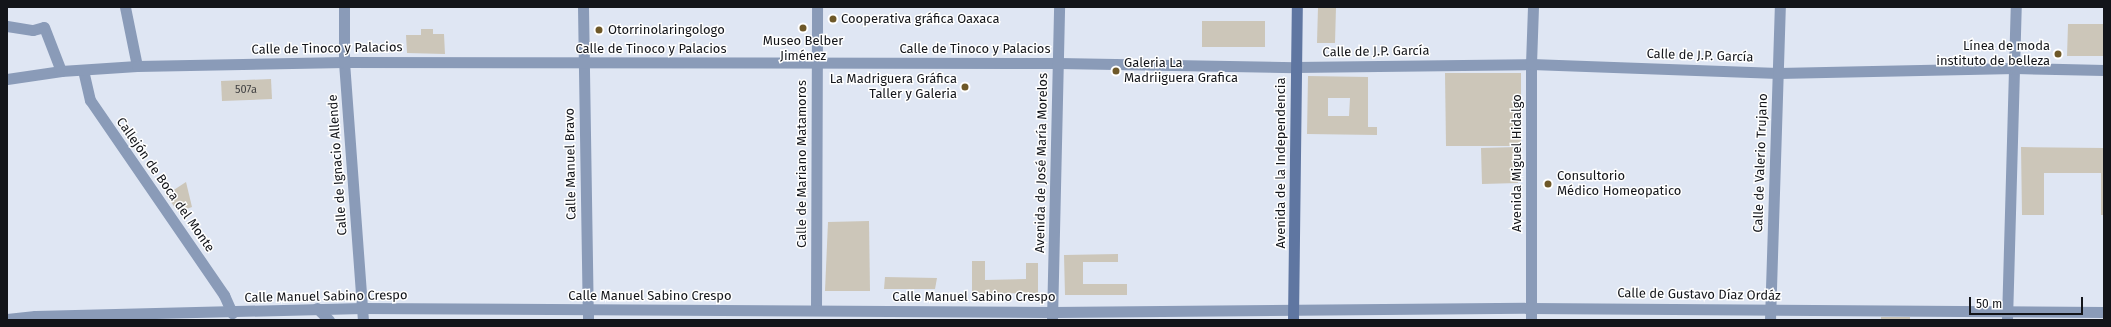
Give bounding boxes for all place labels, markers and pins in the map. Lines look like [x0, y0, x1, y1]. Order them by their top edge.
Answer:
place label: Cooperativa gráfica Oaxaca [841, 11, 999, 27]
marker: Cooperativa gráfica Oaxaca [828, 14, 838, 24]
place label: Otorrinolaringologo [608, 22, 725, 38]
marker: Museo Belber Jiménez [798, 23, 808, 33]
marker: Otorrinolaringologo [593, 24, 605, 36]
place label: Museo Belber Jiménez [763, 34, 843, 65]
place label: Línea de moda instituto de belleza [1936, 39, 2050, 70]
marker: Línea de moda instituto de belleza [2053, 49, 2063, 59]
place label: Galeria La Madriiguera Grafica [1124, 56, 1238, 87]
marker: Galeria La Madriiguera Grafica [1111, 66, 1121, 76]
place label: La Madriguera Gráfica Taller y Galeria [830, 72, 957, 103]
marker: La Madriguera Gráfica Taller y Galeria [960, 82, 970, 92]
place label: Consultorio Médico Homeopatico [1557, 169, 1681, 200]
marker: Consultorio Médico Homeopatico [1542, 178, 1554, 190]

